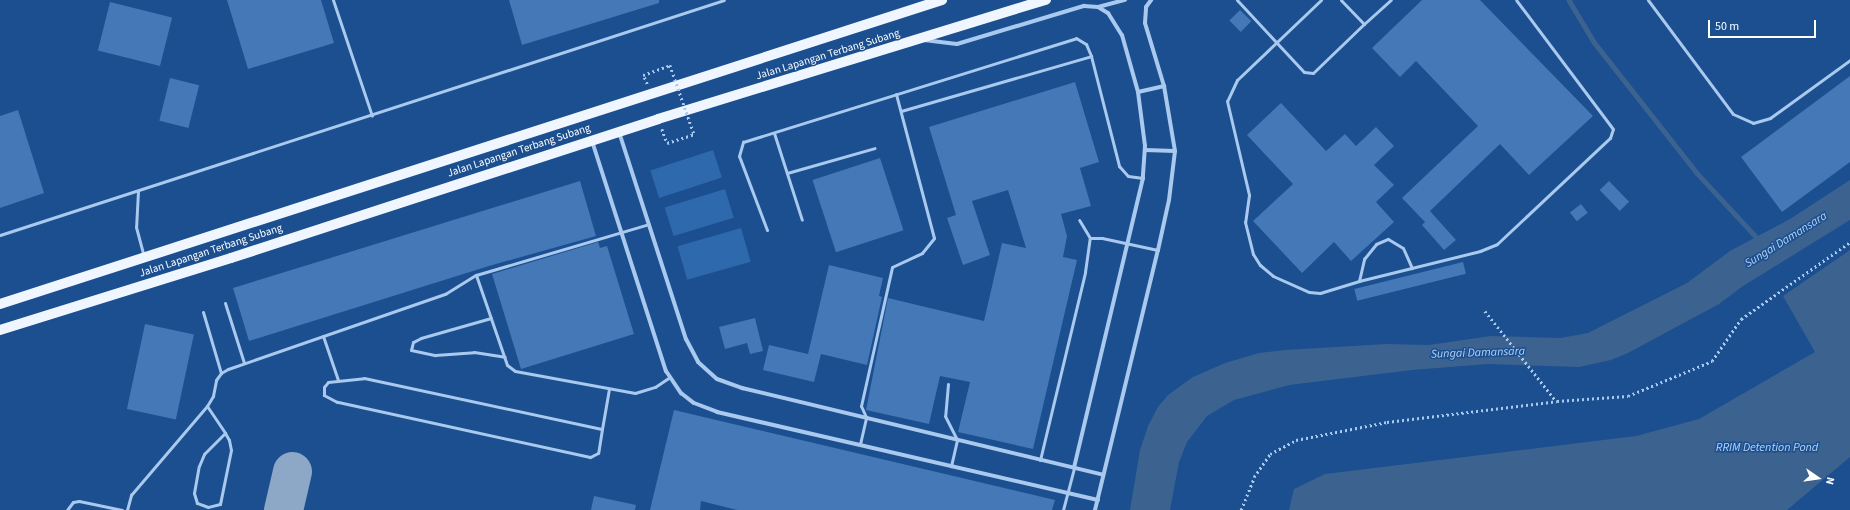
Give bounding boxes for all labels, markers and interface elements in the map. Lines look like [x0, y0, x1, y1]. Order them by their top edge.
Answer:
scale bar [1710, 12, 1818, 38]
text: 50 m [1715, 18, 1739, 35]
street label: Jalan Lapangan Terbang Subang [755, 27, 901, 83]
street label: Jalan Lapangan Terbang Subang [446, 122, 592, 180]
water label: Sungai Damansara [1742, 209, 1830, 271]
street label: Jalan Lapangan Terbang Subang [138, 222, 284, 280]
water label: Sungai Damansara [1431, 344, 1525, 362]
water label: RRIM Detention Pond [1716, 441, 1818, 455]
north arrow [1798, 458, 1838, 498]
text: N [1822, 476, 1838, 486]

